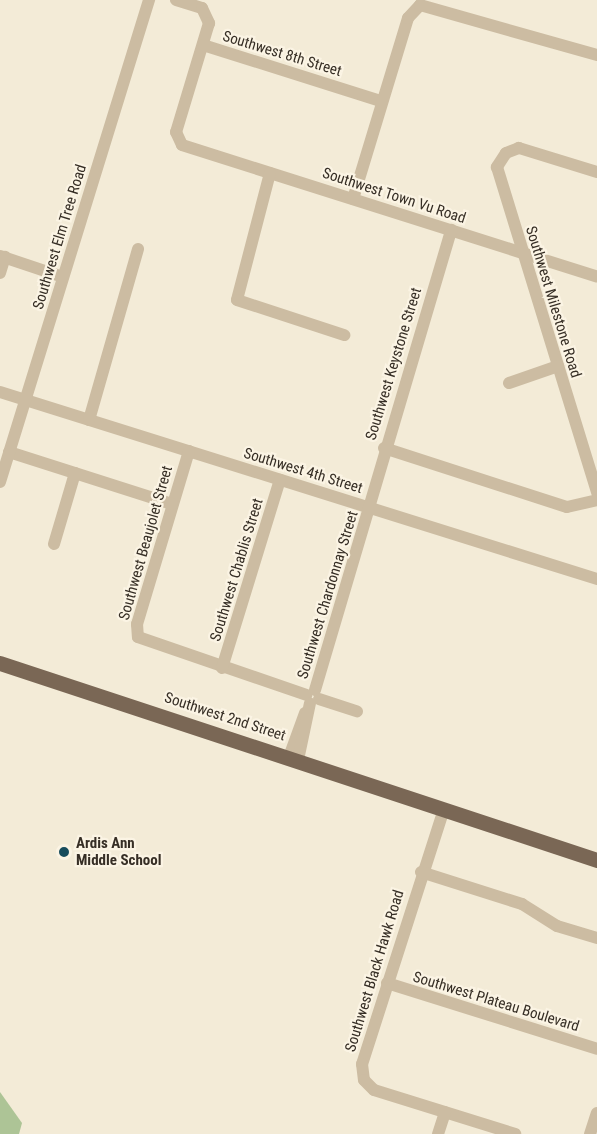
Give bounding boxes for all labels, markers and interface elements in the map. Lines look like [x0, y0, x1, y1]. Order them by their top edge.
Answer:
street label: Southwest 8th Street [220, 27, 344, 81]
street label: Southwest Elm Tree Road [29, 162, 91, 312]
street label: Southwest Town Vu Road [320, 164, 468, 228]
street label: Southwest Milestone Road [521, 224, 585, 380]
street label: Southwest Keystone Street [362, 286, 426, 442]
street label: Southwest 4th Street [241, 444, 365, 498]
street label: Southwest Beaujolet Street [115, 464, 177, 622]
street label: Southwest Chablis Street [207, 496, 267, 644]
street label: Southwest Chardonnay Street [294, 509, 362, 681]
street label: Southwest 2nd Street [162, 689, 288, 745]
place label: Ardis Ann Middle School [76, 834, 162, 869]
marker: Ardis Ann Middle School [57, 845, 71, 859]
street label: Southwest Black Hawk Road [342, 888, 408, 1054]
street label: Southwest Plateau Boulevard [411, 968, 581, 1036]

